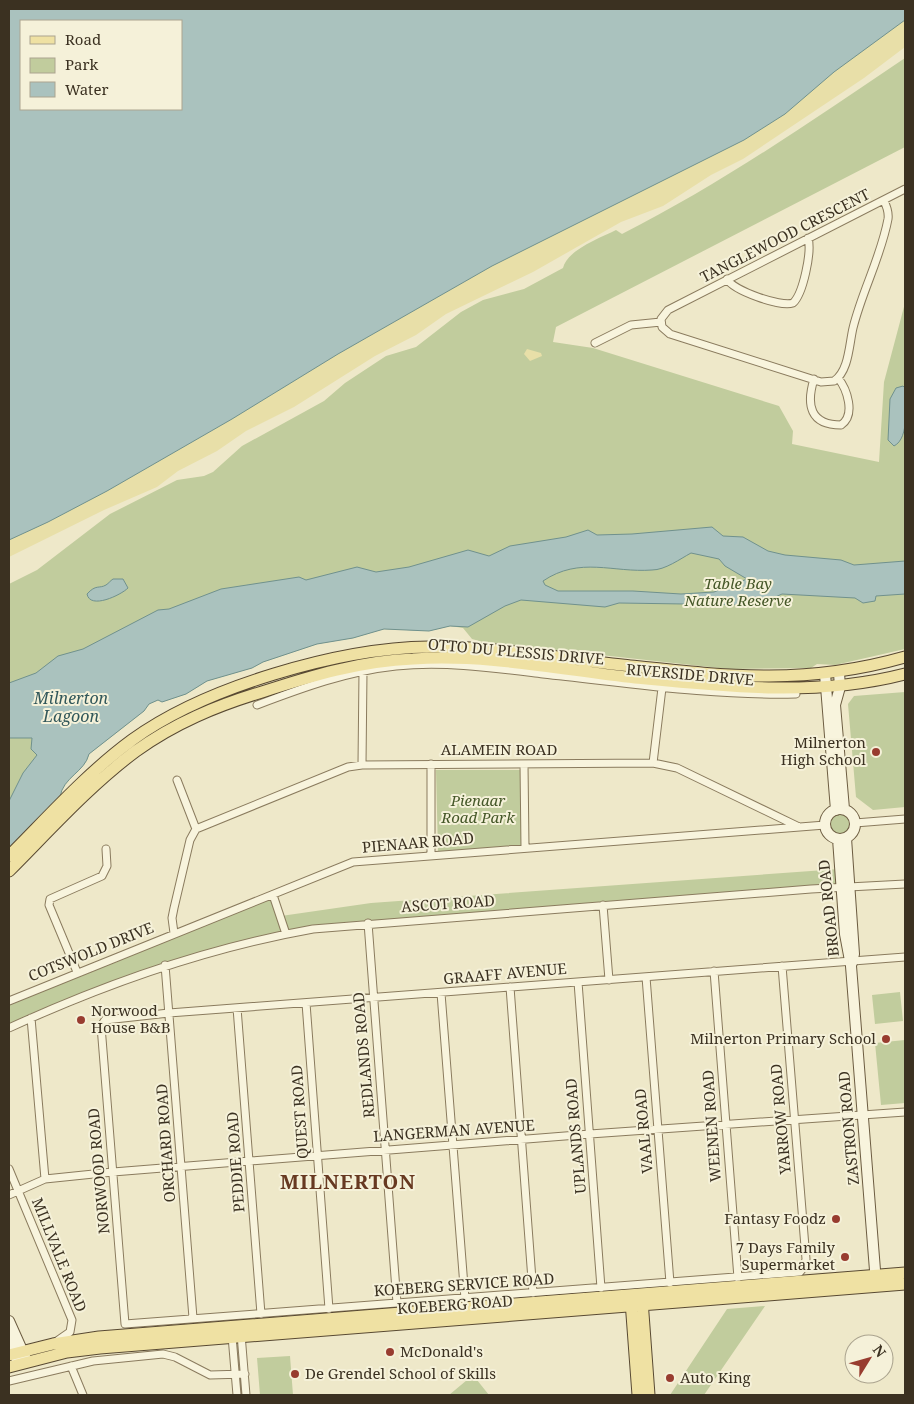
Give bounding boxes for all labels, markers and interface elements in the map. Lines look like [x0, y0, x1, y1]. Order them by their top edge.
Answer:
legend [20, 20, 182, 110]
text: Road [65, 29, 101, 49]
text: Park [65, 54, 99, 74]
text: Water [65, 79, 108, 99]
street label: TANGLEWOOD CRESCENT [696, 184, 873, 287]
park label: Table Bay Nature Reserve [684, 573, 792, 610]
street label: OTTO DU PLESSIS DRIVE [427, 633, 605, 669]
street label: RIVERSIDE DRIVE [625, 658, 755, 690]
water label: Milnerton Lagoon [33, 687, 109, 727]
place label: Milnerton High School [781, 732, 866, 769]
street label: ALAMEIN ROAD [441, 739, 557, 759]
marker: Milnerton High School [870, 746, 882, 758]
park label: Pienaar Road Park [440, 790, 515, 827]
street label: PIENAAR ROAD [361, 827, 475, 857]
street label: BROAD ROAD [813, 859, 843, 958]
street label: ASCOT ROAD [400, 890, 495, 916]
street label: COTSWOLD DRIVE [25, 917, 156, 985]
street label: GRAAFF AVENUE [442, 958, 567, 988]
street label: REDLANDS ROAD [348, 991, 378, 1119]
place label: Norwood House B&B [91, 1000, 171, 1037]
marker: Norwood House B&B [75, 1014, 87, 1026]
place label: Milnerton Primary School [690, 1028, 876, 1048]
marker: Milnerton Primary School [880, 1033, 892, 1045]
street label: YARROW ROAD [765, 1063, 795, 1176]
street label: QUEST ROAD [286, 1064, 312, 1160]
street label: WEENEN ROAD [697, 1069, 725, 1183]
street label: ZASTRON ROAD [833, 1070, 863, 1186]
street label: UPLANDS ROAD [560, 1077, 590, 1195]
street label: ORCHARD ROAD [151, 1083, 179, 1203]
street label: VAAL ROAD [629, 1088, 657, 1174]
street label: NORWOOD ROAD [83, 1107, 113, 1235]
street label: PEDDIE ROAD [222, 1111, 248, 1213]
street label: LANGERMAN AVENUE [373, 1114, 535, 1146]
district label: MILNERTON [280, 1168, 416, 1195]
street label: MILLVALE ROAD [28, 1195, 92, 1315]
place label: Fantasy Foodz [724, 1208, 826, 1228]
marker: Fantasy Foodz [830, 1213, 842, 1225]
place label: 7 Days Family Supermarket [736, 1237, 836, 1274]
marker: 7 Days Family Supermarket [839, 1251, 851, 1263]
street label: KOEBERG SERVICE ROAD [373, 1268, 555, 1300]
street label: KOEBERG ROAD [396, 1290, 513, 1318]
north arrow [844, 1334, 894, 1384]
place label: McDonald's [400, 1341, 483, 1361]
text: N [869, 1341, 891, 1361]
marker: McDonald's [384, 1346, 396, 1358]
place label: De Grendel School of Skills [305, 1363, 496, 1383]
place label: Auto King [680, 1367, 751, 1387]
marker: De Grendel School of Skills [289, 1368, 301, 1380]
marker: Auto King [664, 1372, 676, 1384]

